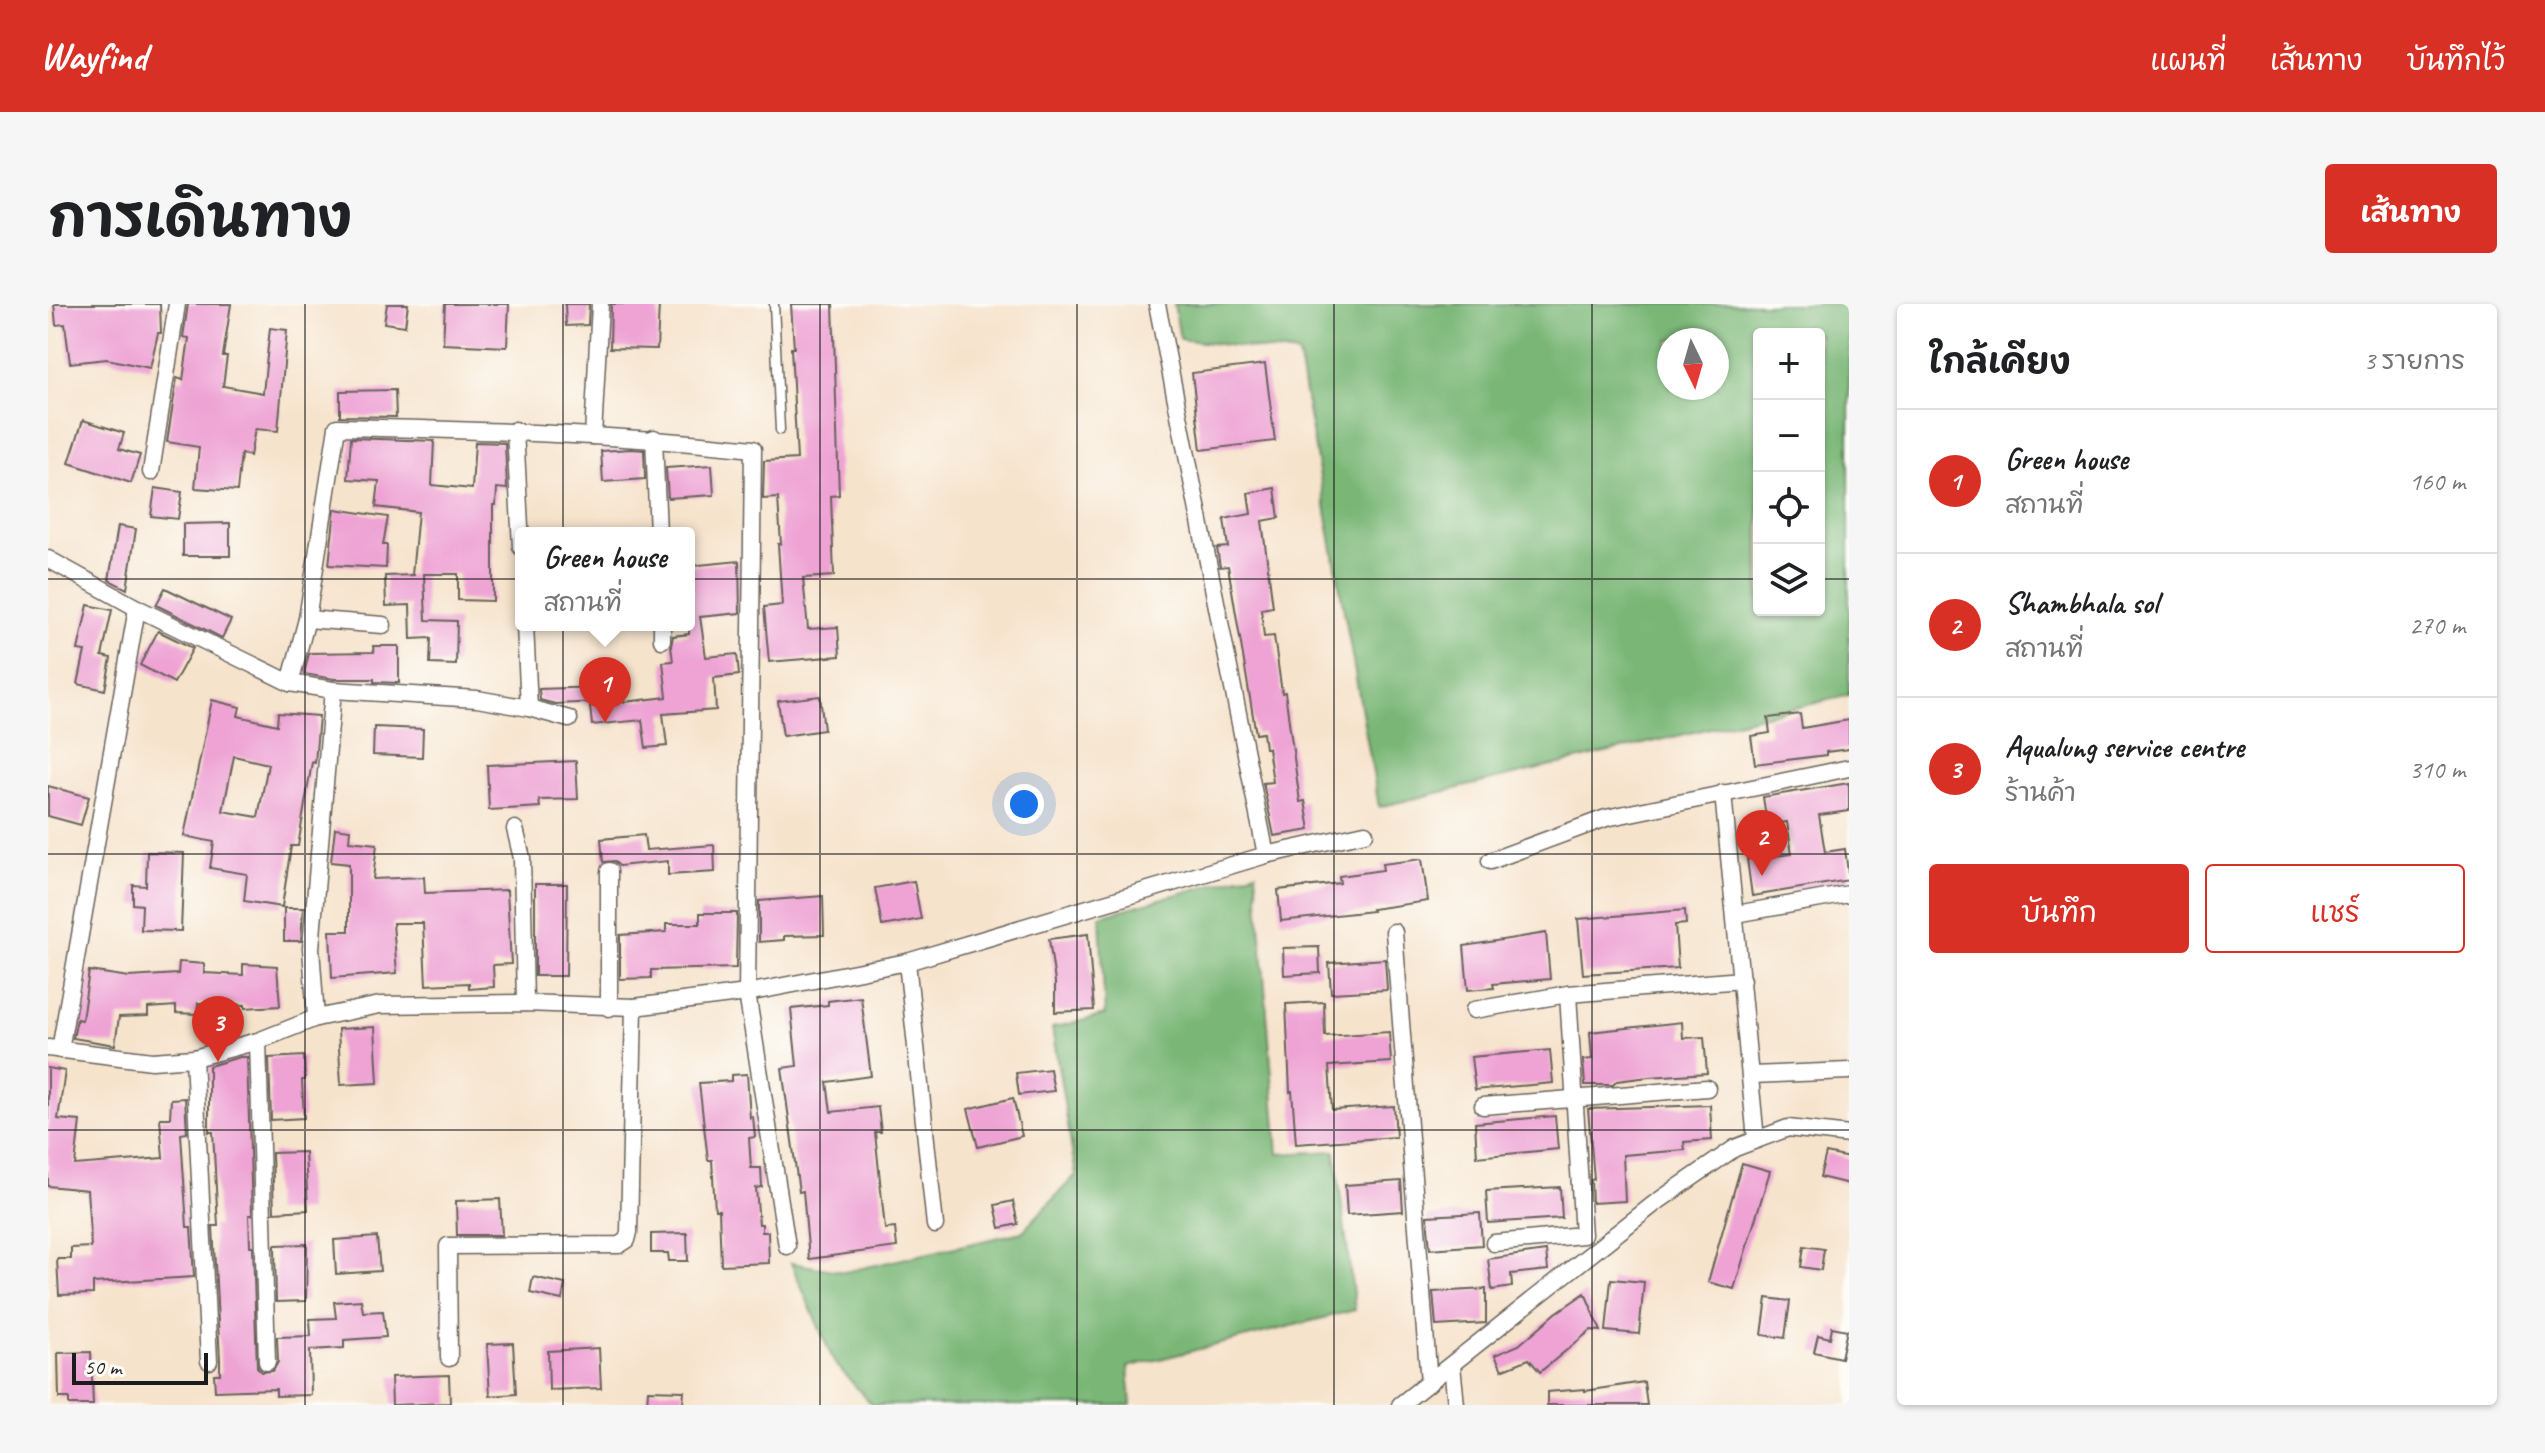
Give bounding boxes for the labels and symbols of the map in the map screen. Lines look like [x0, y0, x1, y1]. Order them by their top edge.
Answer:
north arrow [1657, 328, 1729, 400]
pin: 1 [579, 657, 631, 723]
your location [1004, 784, 1044, 824]
pin: 2 [1736, 810, 1788, 876]
pin: 3 [192, 996, 244, 1062]
scale bar [72, 1349, 208, 1385]

